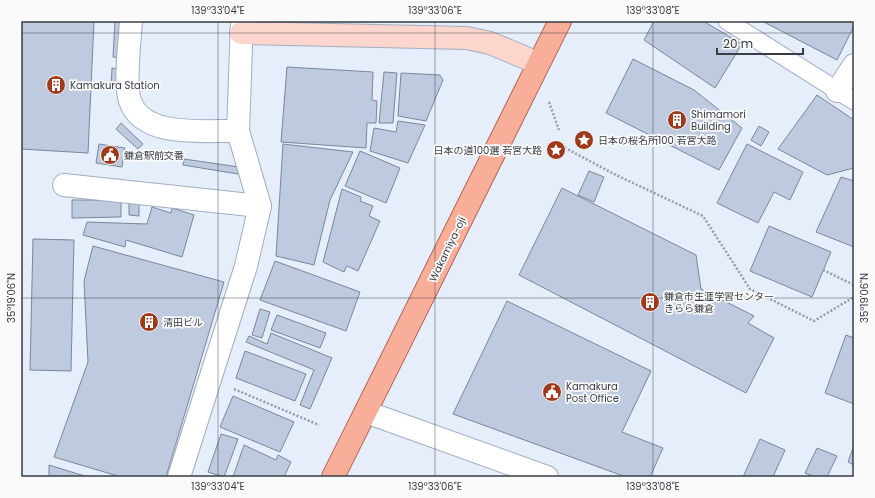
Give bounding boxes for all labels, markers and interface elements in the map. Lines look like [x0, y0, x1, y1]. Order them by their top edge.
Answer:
text: 139°33'04"E [191, 3, 245, 18]
text: 139°33'06"E [408, 3, 462, 18]
text: 139°33'08"E [626, 3, 680, 18]
scale bar [717, 30, 803, 56]
text: 20 m [723, 35, 753, 52]
building icon: Kamakura Station [45, 74, 67, 96]
place label: Kamakura Station [70, 78, 160, 93]
place label: Shimamori Building [691, 107, 746, 134]
building icon: Shimamori Building [666, 109, 688, 131]
place icon: 日本の桜名所100 若宮大路 [573, 129, 595, 151]
place label: 日本の桜名所100 若宮大路 [598, 133, 716, 148]
place icon: 日本の道100選 若宮大路 [545, 139, 567, 161]
place label: 日本の道100選 若宮大路 [434, 143, 542, 158]
public building icon: 鎌倉駅前交番 [99, 144, 121, 166]
place label: 鎌倉駅前交番 [124, 148, 184, 163]
street label: Wakamiya-oji [425, 214, 470, 284]
text: 35°19'06"N [4, 273, 19, 323]
text: 35°19'06"N [857, 273, 872, 323]
place label: 鎌倉市生涯学習センター きらら鎌倉 [664, 289, 774, 316]
building icon: 鎌倉市生涯学習センター きらら鎌倉 [639, 291, 661, 313]
building icon: 清田ビル [138, 311, 160, 333]
place label: 清田ビル [163, 315, 203, 330]
place label: Kamakura Post Office [566, 379, 619, 406]
public building icon: Kamakura Post Office [541, 381, 563, 403]
text: 139°33'04"E [191, 479, 245, 494]
text: 139°33'06"E [408, 479, 462, 494]
text: 139°33'08"E [626, 479, 680, 494]

